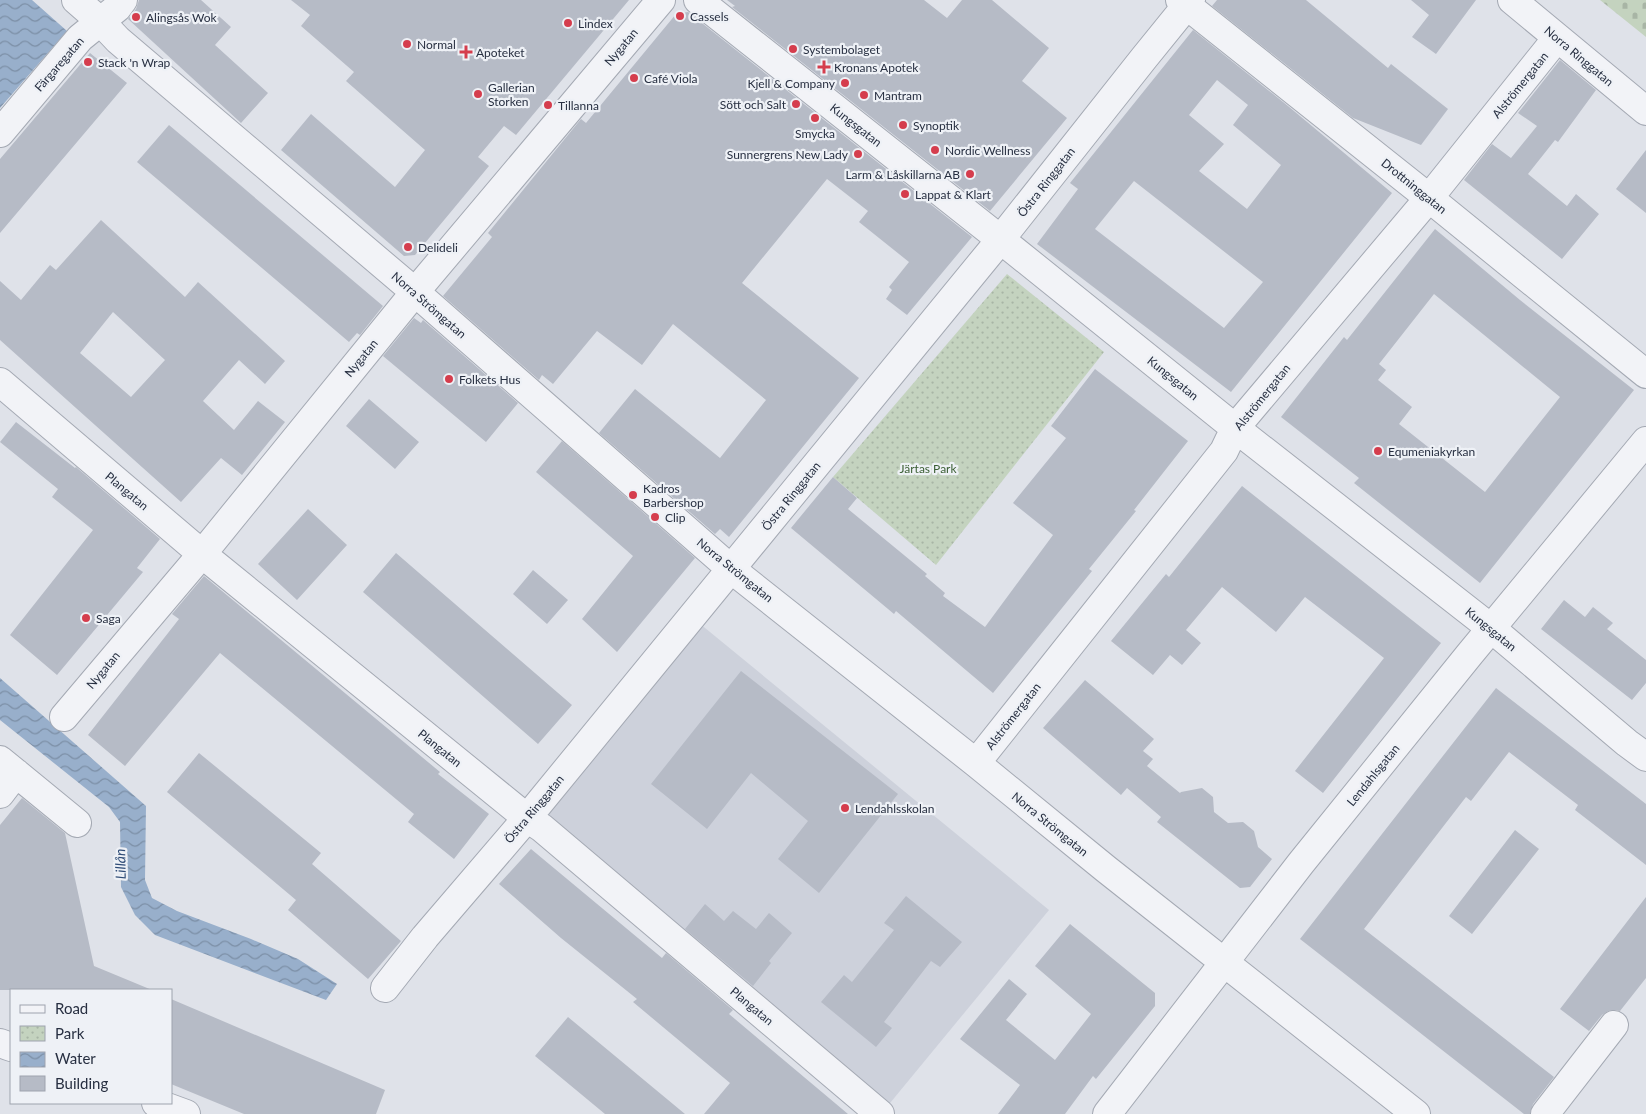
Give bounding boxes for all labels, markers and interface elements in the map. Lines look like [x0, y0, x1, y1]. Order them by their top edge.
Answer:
place label: Cassels [690, 9, 729, 24]
place label: Alingsås Wok [146, 10, 218, 25]
marker: Cassels [674, 10, 686, 22]
marker: Alingsås Wok [130, 11, 142, 23]
place label: Lindex [578, 16, 613, 31]
marker: Lindex [562, 17, 574, 29]
street label: Norra Ringgatan [1541, 23, 1617, 89]
street label: Nygatan [601, 25, 641, 69]
street label: Färgaregatan [31, 33, 87, 95]
place label: Normal [417, 37, 456, 52]
marker: Normal [401, 38, 413, 50]
place label: Systembolaget [803, 42, 881, 57]
marker: Systembolaget [787, 43, 799, 55]
place label: Apoteket [476, 45, 525, 60]
marker: Apoteket [460, 46, 472, 58]
street label: Alströmergatan [1489, 49, 1551, 121]
place label: Stack 'n Wrap [98, 55, 171, 70]
marker: Stack 'n Wrap [82, 56, 94, 68]
place label: Kronans Apotek [834, 60, 919, 75]
marker: Kronans Apotek [818, 61, 830, 73]
place label: Café Viola [644, 71, 698, 86]
marker: Café Viola [628, 72, 640, 84]
place label: Kjell & Company [747, 76, 836, 91]
marker: Kjell & Company [839, 77, 851, 89]
place label: Gallerian Storken [488, 80, 535, 109]
marker: Gallerian Storken [472, 88, 484, 100]
place label: Mantram [874, 88, 922, 103]
marker: Mantram [858, 89, 870, 101]
place label: Sött och Salt [720, 97, 787, 112]
place label: Tillanna [558, 98, 599, 113]
marker: Sött och Salt [790, 98, 802, 110]
marker: Tillanna [542, 99, 554, 111]
street label: Kungsgatan [827, 100, 885, 150]
marker: Smycka [809, 112, 821, 124]
place label: Synoptik [913, 118, 960, 133]
marker: Synoptik [897, 119, 909, 131]
place label: Smycka [795, 126, 835, 141]
place label: Nordic Wellness [945, 143, 1030, 158]
marker: Nordic Wellness [929, 144, 941, 156]
street label: Östra Ringgatan [1014, 144, 1078, 220]
place label: Sunnergrens New Lady [727, 147, 849, 162]
marker: Sunnergrens New Lady [852, 148, 864, 160]
street label: Drottninggatan [1378, 155, 1450, 217]
place label: Larm & Låskillarna AB [845, 167, 960, 182]
marker: Larm & Låskillarna AB [964, 168, 976, 180]
place label: Lappat & Klart [915, 187, 992, 202]
marker: Lappat & Klart [899, 188, 911, 200]
place label: Delideli [418, 240, 458, 255]
marker: Delideli [402, 241, 414, 253]
street label: Norra Strömgatan [389, 269, 469, 341]
street label: Nygatan [341, 336, 381, 380]
street label: Kungsgatan [1144, 353, 1202, 403]
street label: Alströmergatan [1231, 361, 1293, 433]
place label: Folkets Hus [459, 372, 520, 387]
marker: Folkets Hus [443, 373, 455, 385]
place label: Equmeniakyrkan [1388, 444, 1475, 459]
marker: Equmeniakyrkan [1372, 445, 1384, 457]
street label: Östra Ringgatan [759, 458, 823, 534]
park label: Järtas Park [899, 461, 957, 476]
street label: Plangatan [102, 469, 152, 513]
place label: Kadros Barbershop [643, 481, 704, 510]
marker: Kadros Barbershop [627, 489, 639, 501]
place label: Clip [665, 510, 686, 525]
marker: Clip [649, 511, 661, 523]
street label: Norra Strömgatan [694, 535, 776, 605]
street label: Kungsgatan [1462, 604, 1520, 654]
place label: Saga [96, 611, 121, 626]
marker: Saga [80, 612, 92, 624]
street label: Nygatan [83, 648, 123, 692]
street label: Alströmergatan [982, 680, 1044, 752]
street label: Plangatan [415, 726, 465, 770]
street label: Lendahlsgatan [1344, 741, 1402, 809]
street label: Östra Ringgatan [501, 772, 567, 846]
street label: Norra Strömgatan [1009, 789, 1091, 859]
place label: Lendahlsskolan [855, 801, 934, 816]
marker: Lendahlsskolan [839, 802, 851, 814]
water label: Lillån [111, 848, 129, 880]
street label: Plangatan [727, 984, 777, 1028]
legend [10, 989, 172, 1104]
text: Road [55, 999, 88, 1017]
text: Park [55, 1024, 85, 1042]
text: Water [55, 1049, 96, 1067]
text: Building [55, 1074, 108, 1092]

